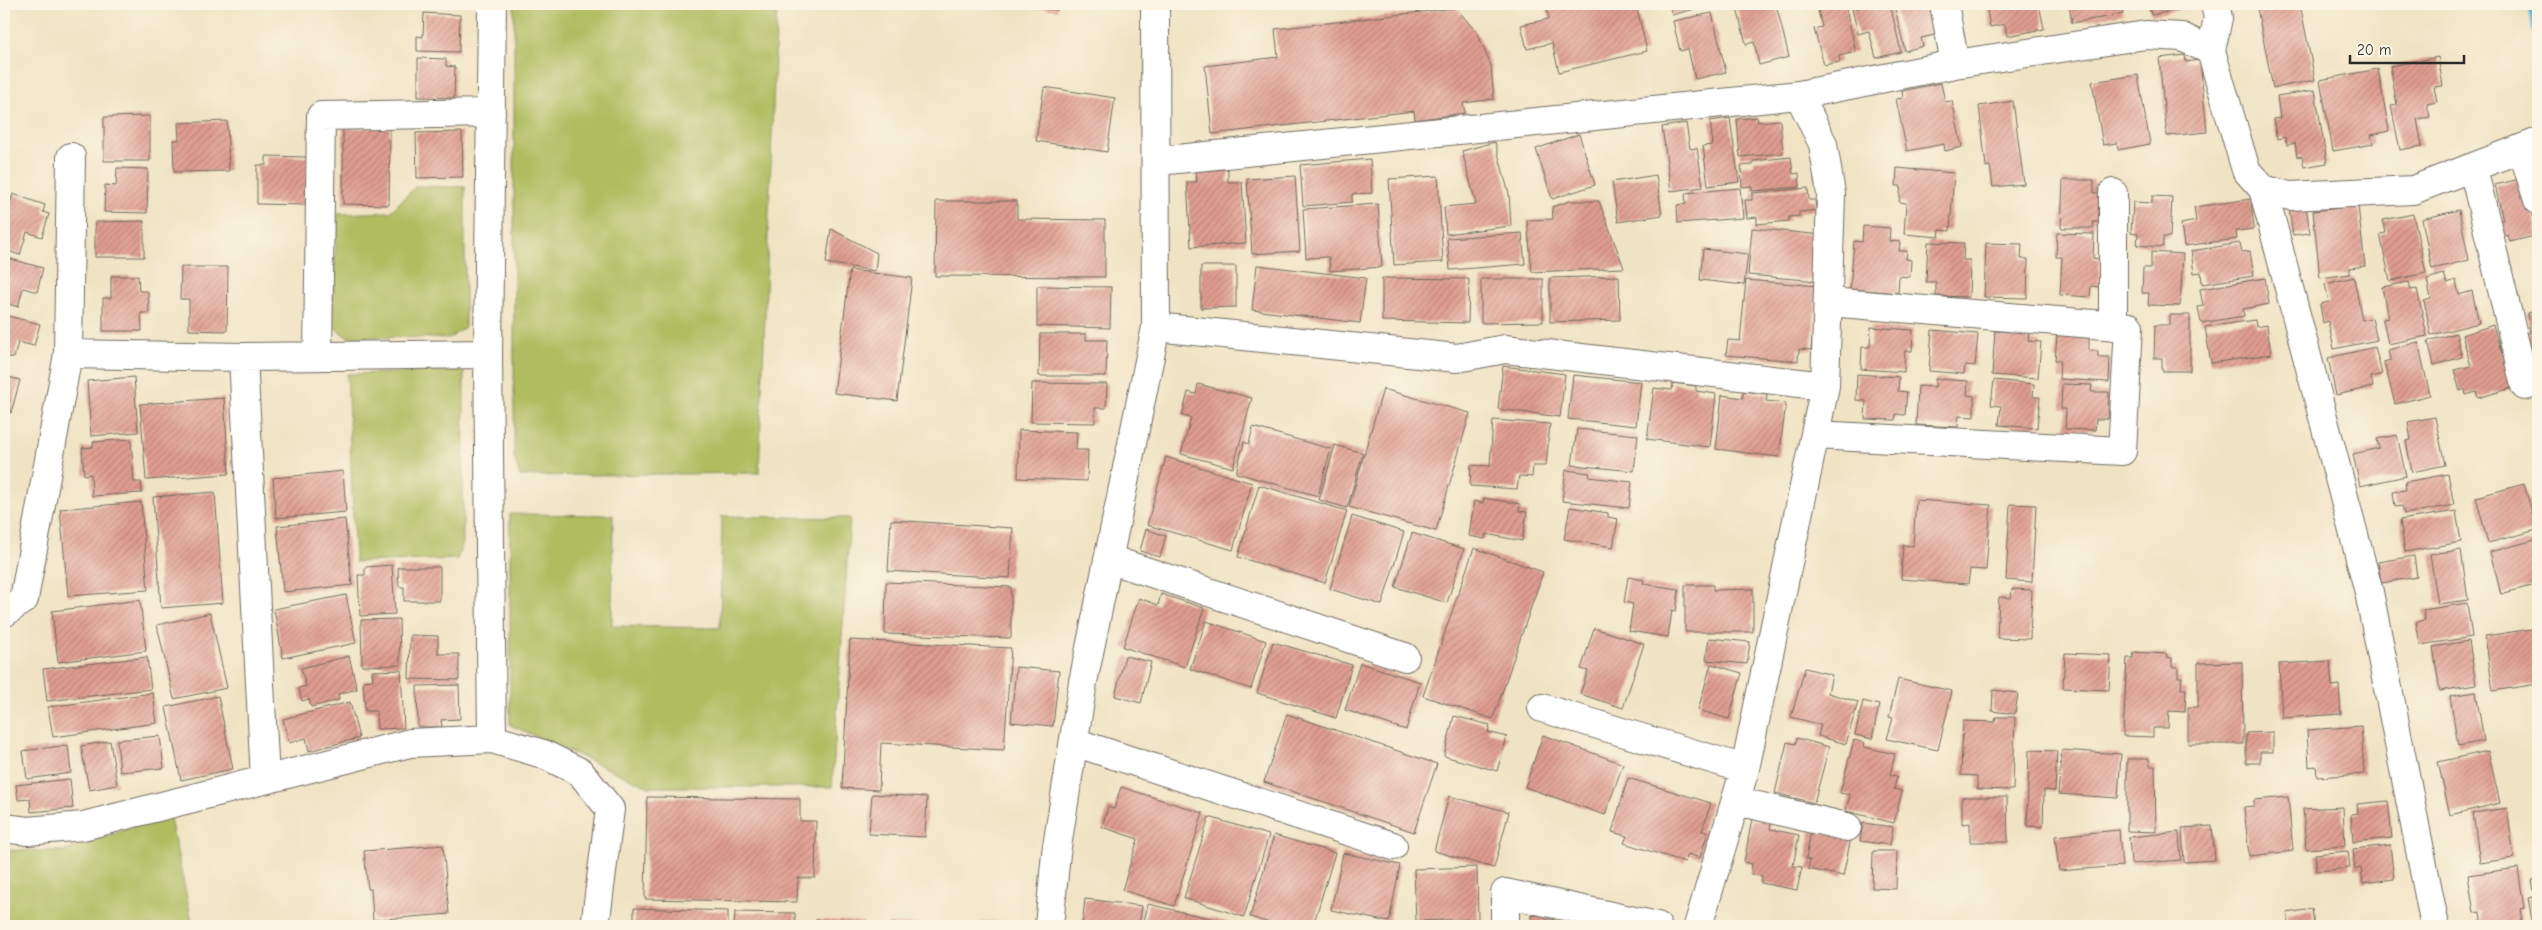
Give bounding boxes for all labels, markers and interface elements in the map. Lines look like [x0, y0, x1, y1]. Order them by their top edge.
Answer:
scale bar [2350, 32, 2463, 64]
text: 20 m [2357, 41, 2391, 59]

